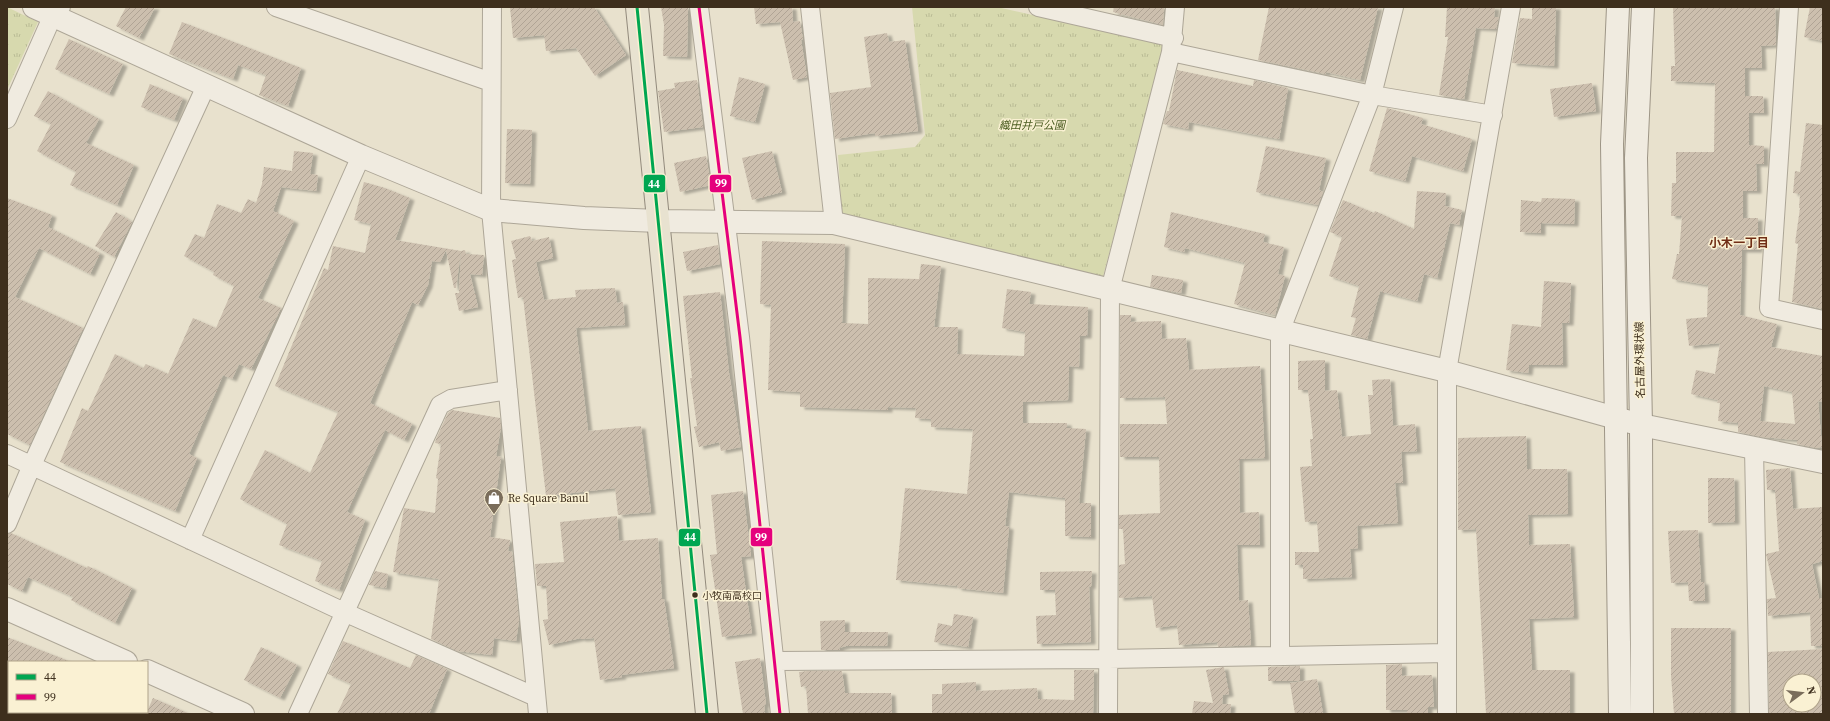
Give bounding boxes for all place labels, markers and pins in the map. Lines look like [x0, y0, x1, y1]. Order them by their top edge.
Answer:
shop icon: Re Square Banul [483, 487, 505, 515]
place label: Re Square Banul [508, 491, 588, 506]
place label: 小牧南高校口 [702, 589, 762, 602]
marker: 小牧南高校口 [690, 590, 700, 600]

